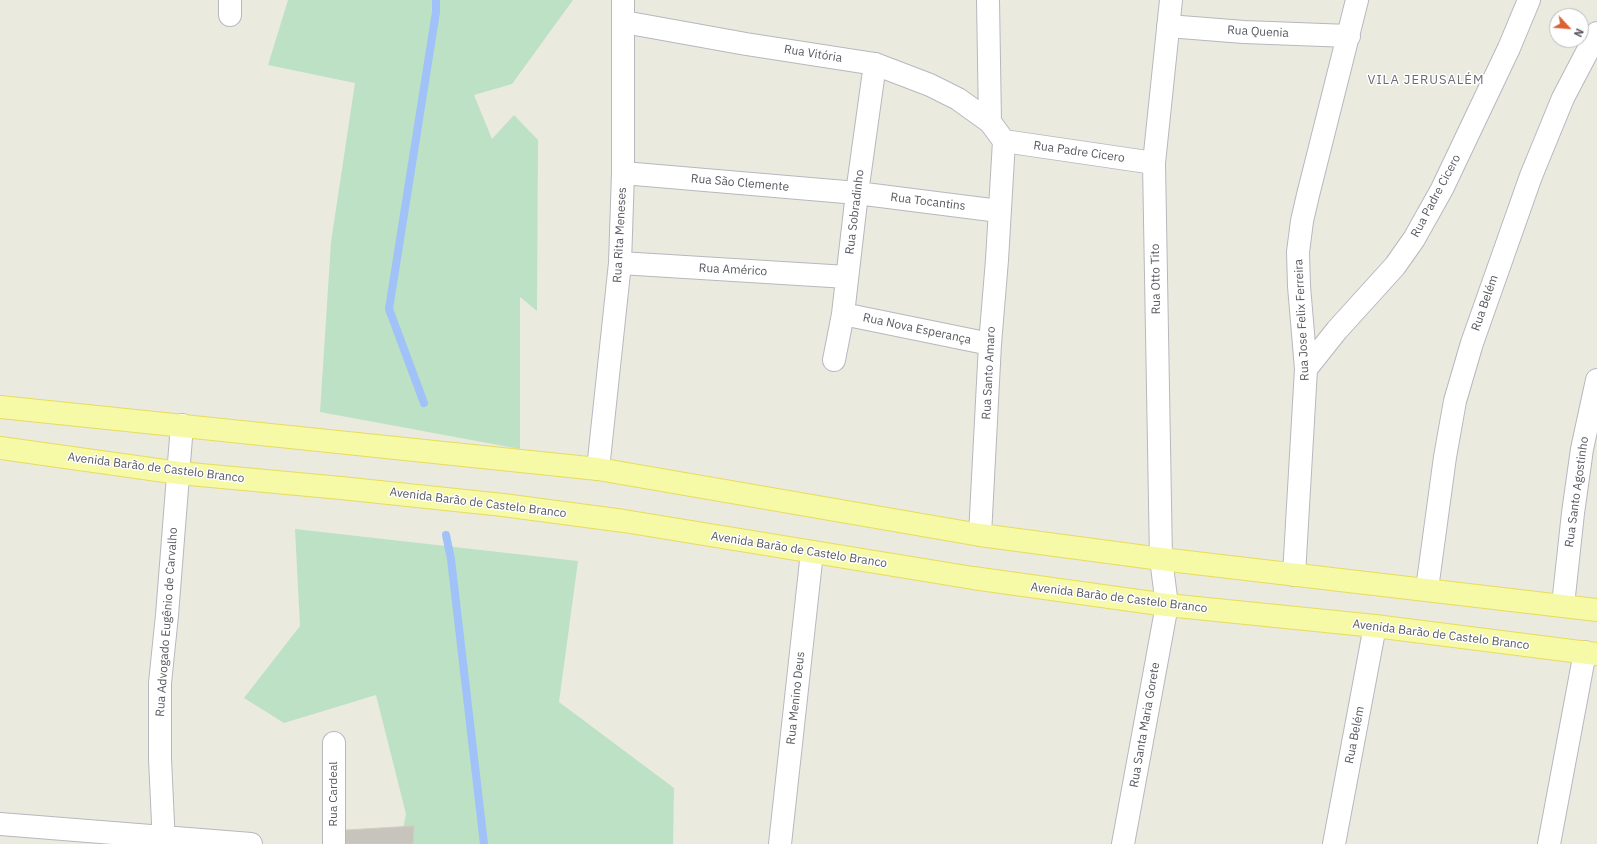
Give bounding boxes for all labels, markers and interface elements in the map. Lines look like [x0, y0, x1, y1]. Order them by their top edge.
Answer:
north arrow [1549, 8, 1589, 48]
street label: Rua Quenia [1227, 23, 1289, 41]
text: N [1571, 26, 1587, 39]
street label: Rua Vitória [783, 42, 843, 66]
district label: VILA JERUSALÉM [1368, 72, 1484, 88]
street label: Rua Padre Cicero [1032, 138, 1126, 166]
street label: Rua Padre Cicero [1408, 152, 1464, 240]
street label: Rua Sobradinho [843, 169, 867, 255]
street label: Rua São Clemente [690, 172, 790, 194]
street label: Rua Rita Meneses [610, 187, 630, 283]
street label: Rua Tocantins [890, 190, 966, 214]
street label: Rua Otto Tito [1148, 243, 1164, 315]
street label: Rua Jose Felix Ferreira [1292, 259, 1312, 381]
street label: Rua Américo [698, 261, 768, 279]
street label: Rua Belém [1469, 273, 1501, 333]
street label: Rua Nova Esperança [862, 310, 972, 348]
street label: Rua Santo Amaro [979, 326, 999, 420]
street label: Rua Santo Agostinho [1562, 436, 1592, 548]
street label: Avenida Barão de Castelo Branco [67, 450, 245, 486]
street label: Avenida Barão de Castelo Branco [389, 485, 567, 521]
street label: Rua Advogado Eugênio de Carvalho [153, 527, 181, 717]
street label: Avenida Barão de Castelo Branco [710, 529, 888, 571]
street label: Avenida Barão de Castelo Branco [1030, 580, 1208, 616]
street label: Avenida Barão de Castelo Branco [1352, 617, 1530, 653]
street label: Rua Menino Deus [784, 651, 808, 745]
street label: Rua Santa Maria Gorete [1127, 661, 1163, 789]
street label: Rua Belém [1342, 705, 1368, 765]
street label: Rua Cardeal [327, 761, 341, 827]

